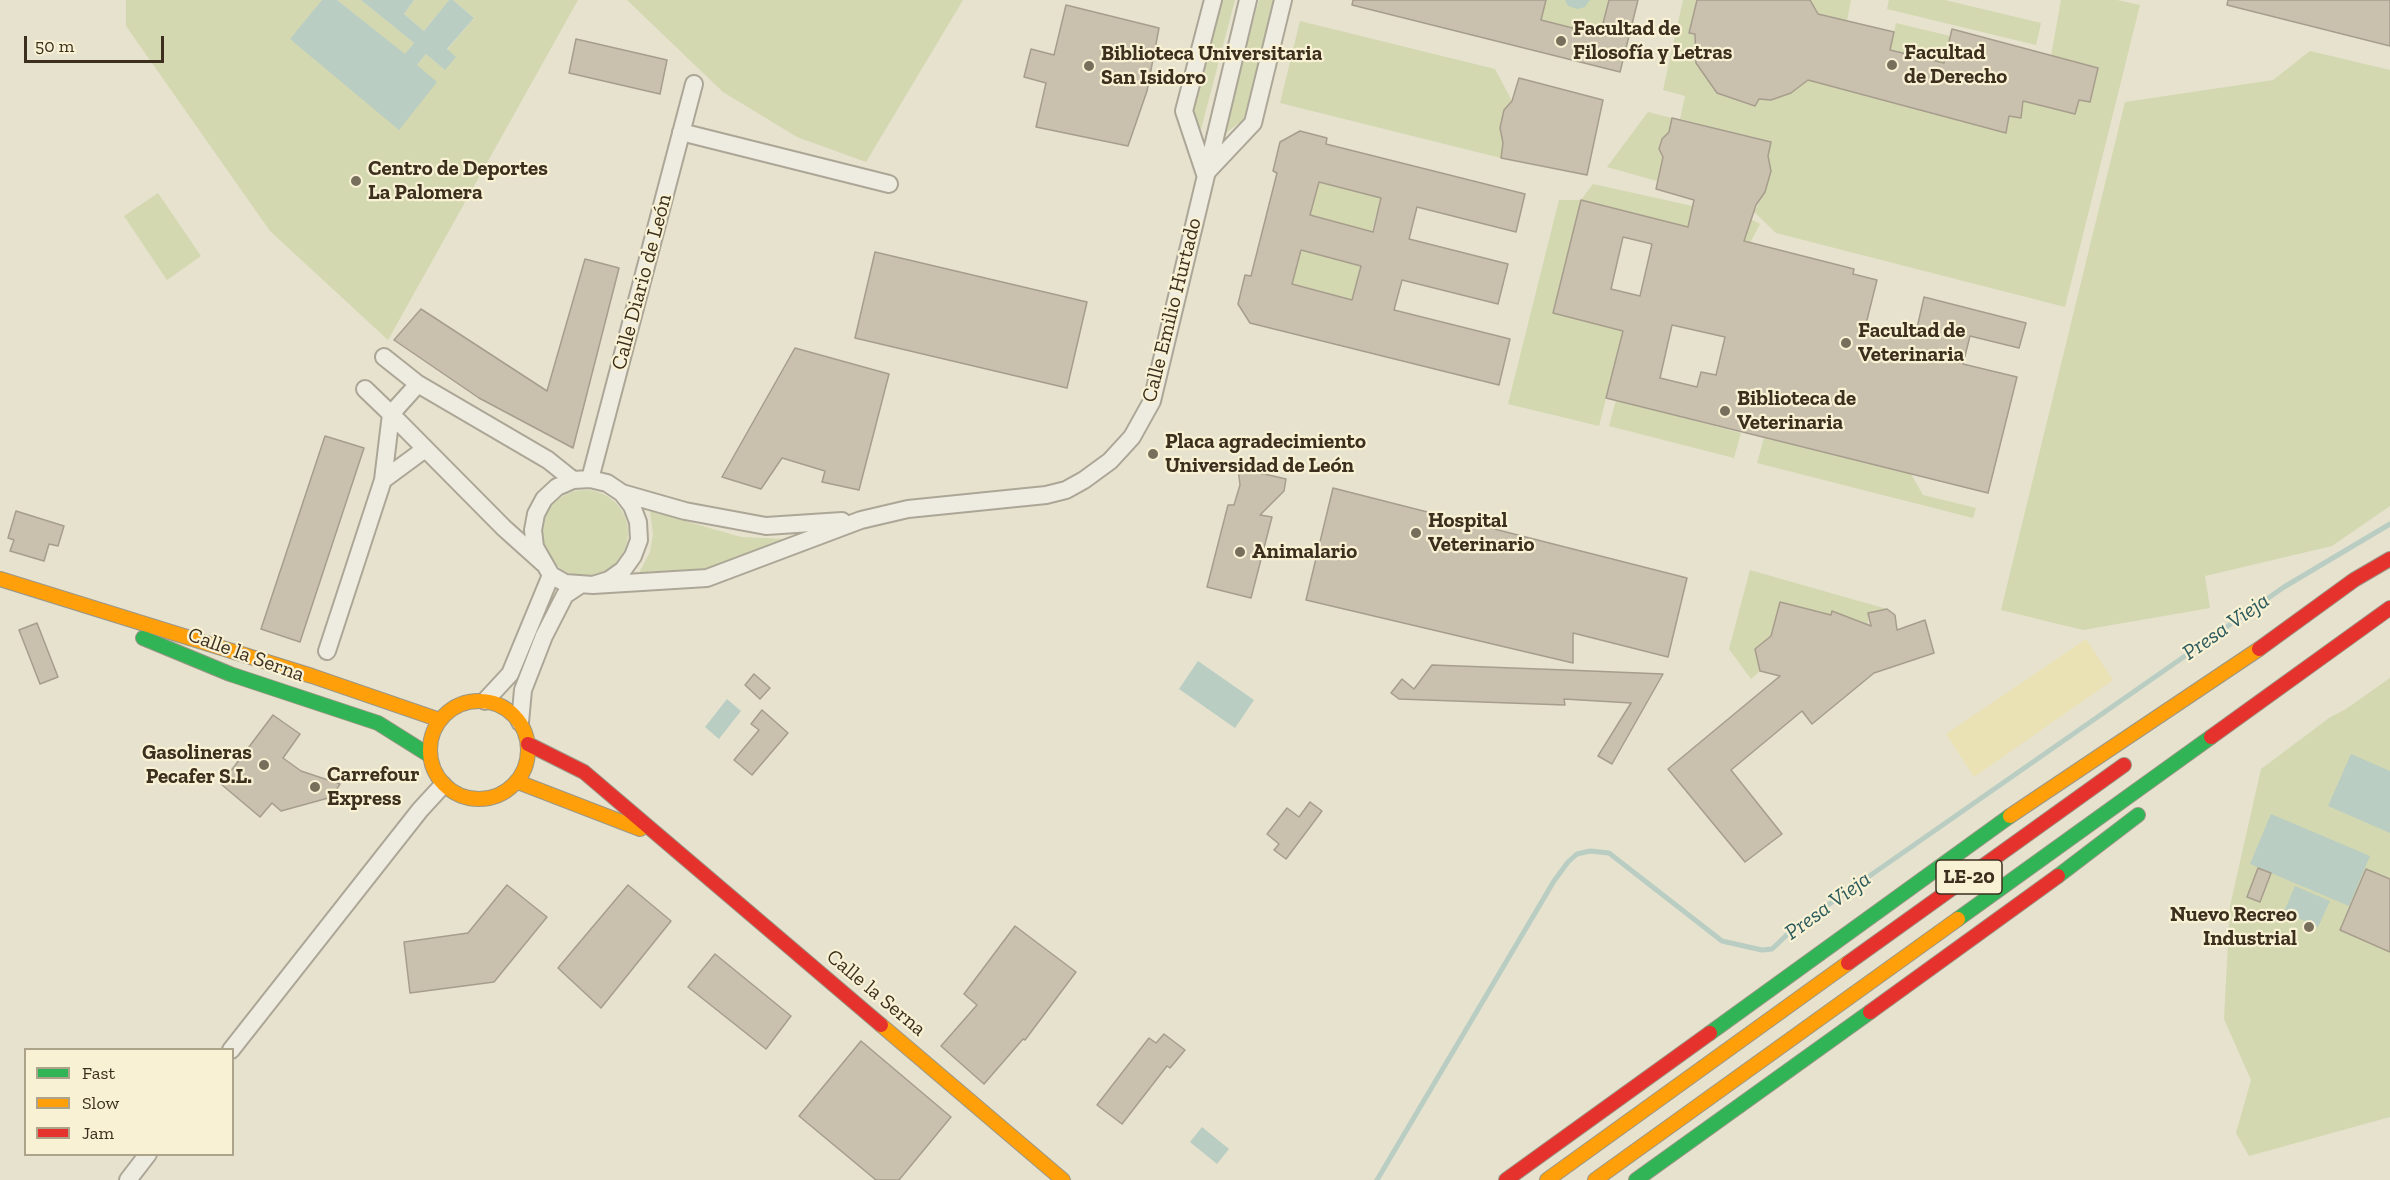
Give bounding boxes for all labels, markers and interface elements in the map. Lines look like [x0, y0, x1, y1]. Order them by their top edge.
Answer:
place label: Facultad de Filosofía y Letras [1573, 16, 1732, 66]
scale bar [27, 24, 166, 62]
marker: Facultad de Filosofía y Letras [1554, 34, 1568, 48]
text: 50 m [35, 35, 74, 57]
place label: Facultad de Derecho [1904, 40, 2007, 90]
place label: Biblioteca Universitaria San Isidoro [1101, 41, 1322, 91]
marker: Facultad de Derecho [1885, 58, 1899, 72]
marker: Biblioteca Universitaria San Isidoro [1082, 59, 1096, 73]
place label: Centro de Deportes La Palomera [368, 156, 548, 206]
marker: Centro de Deportes La Palomera [349, 174, 363, 188]
street label: Calle Diario de León [606, 191, 678, 373]
street label: Calle Emilio Hurtado [1137, 215, 1207, 405]
place label: Facultad de Veterinaria [1858, 318, 1965, 368]
marker: Facultad de Veterinaria [1839, 336, 1853, 350]
place label: Biblioteca de Veterinaria [1737, 386, 1856, 436]
marker: Biblioteca de Veterinaria [1718, 404, 1732, 418]
place label: Placa agradecimiento Universidad de León [1165, 429, 1366, 479]
marker: Placa agradecimiento Universidad de León [1146, 447, 1160, 461]
place label: Hospital Veterinario [1428, 508, 1535, 558]
marker: Hospital Veterinario [1409, 526, 1423, 540]
place label: Animalario [1252, 539, 1357, 565]
marker: Animalario [1233, 545, 1247, 559]
water label: Presa Vieja [2178, 588, 2274, 666]
street label: Calle la Serna [184, 622, 308, 688]
place label: Gasolineras Pecafer S.L. [142, 740, 252, 790]
marker: Gasolineras Pecafer S.L. [257, 758, 271, 772]
place label: Carrefour Express [327, 762, 419, 812]
marker: Carrefour Express [308, 780, 322, 794]
road number: LE-20 [1936, 860, 2002, 894]
water label: Presa Vieja [1780, 866, 1876, 946]
place label: Nuevo Recreo Industrial [2170, 902, 2297, 952]
marker: Nuevo Recreo Industrial [2302, 920, 2316, 934]
street label: Calle la Serna [821, 944, 931, 1042]
legend [24, 1048, 234, 1156]
text: Fast [82, 1062, 115, 1084]
text: Slow [82, 1092, 119, 1114]
text: Jam [82, 1122, 114, 1144]

